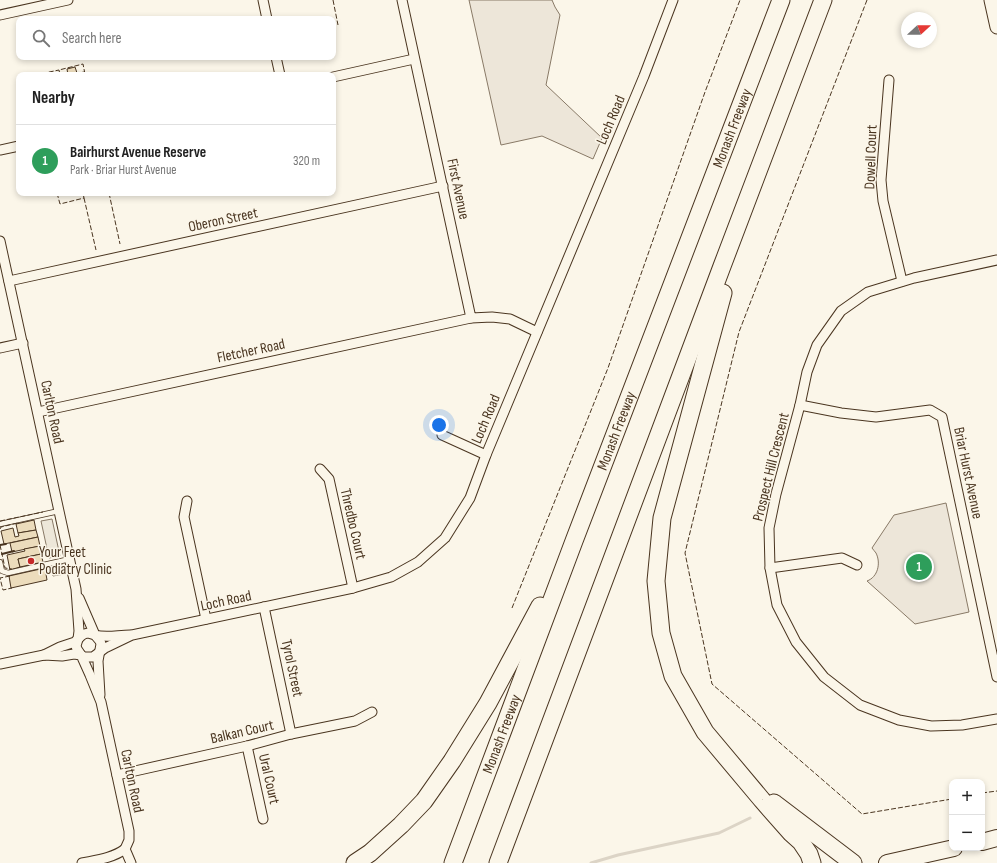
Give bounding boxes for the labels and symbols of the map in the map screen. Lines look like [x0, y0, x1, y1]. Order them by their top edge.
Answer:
north arrow [901, 12, 937, 48]
street label: Monash Freeway [708, 86, 756, 170]
street label: Loch Road [592, 93, 630, 147]
street label: Dowell Court [860, 124, 882, 190]
street label: First Avenue [442, 157, 474, 221]
street label: Oberon Street [187, 203, 260, 237]
street label: Fletcher Road [215, 335, 287, 367]
street label: Carlton Road [36, 379, 68, 445]
street label: Monash Freeway [592, 388, 640, 473]
street label: Loch Road [467, 392, 505, 446]
street label: Prospect Hill Crescent [748, 410, 794, 523]
your location [429, 415, 449, 435]
street label: Briar Hurst Avenue [949, 425, 987, 521]
street label: Thredbo Court [336, 487, 370, 562]
place label: Your Feet Podiatry Clinic [39, 543, 112, 579]
pin: 1 [906, 552, 932, 582]
marker: Your Feet Podiatry Clinic [26, 556, 36, 566]
street label: Loch Road [199, 586, 253, 616]
street label: Tyrol Street [277, 637, 307, 699]
street label: Monash Freeway [478, 691, 525, 776]
street label: Balkan Court [209, 715, 276, 748]
street label: Carlton Road [116, 748, 148, 814]
street label: Ural Court [254, 752, 284, 806]

